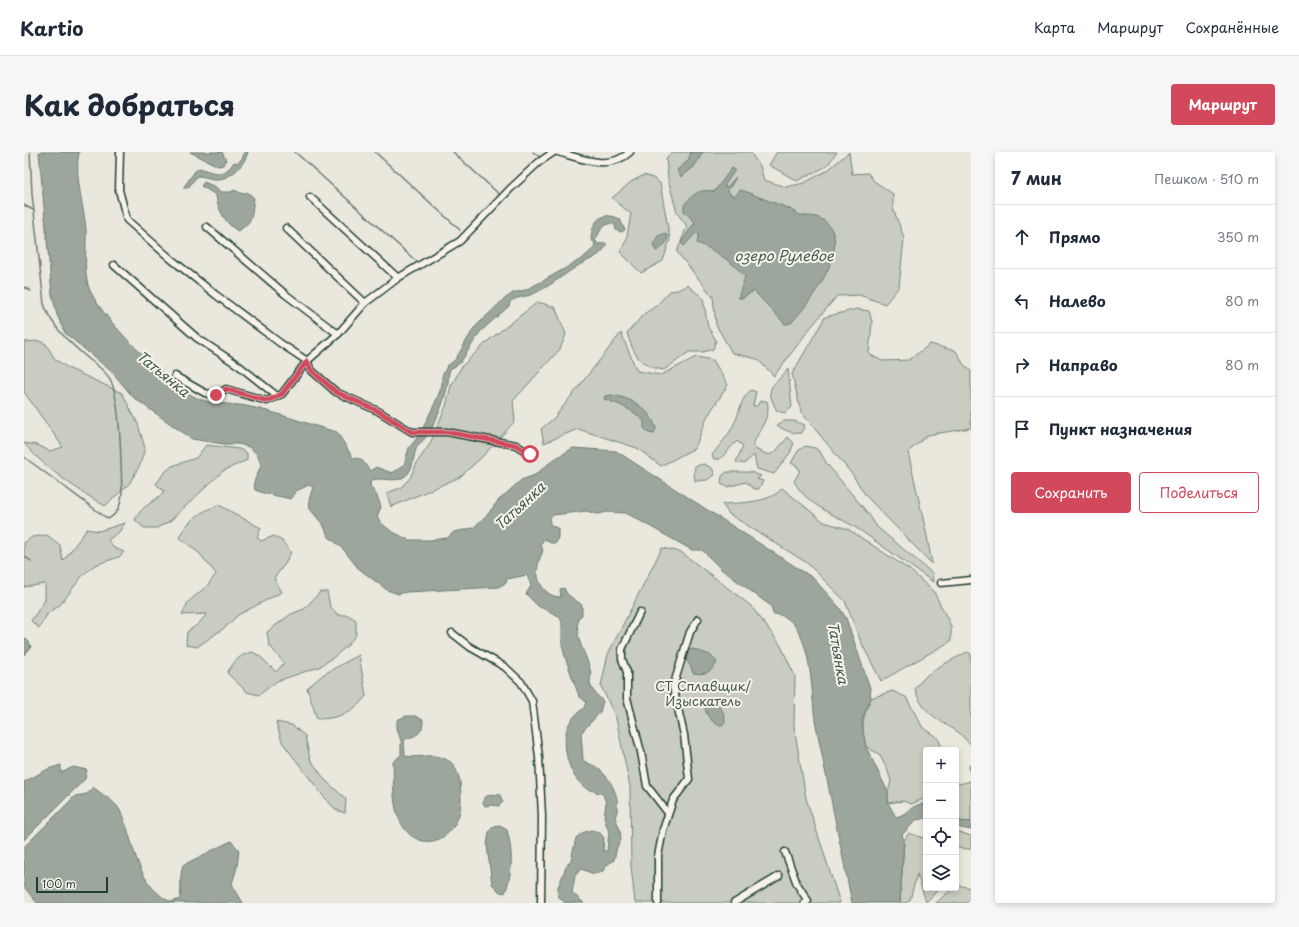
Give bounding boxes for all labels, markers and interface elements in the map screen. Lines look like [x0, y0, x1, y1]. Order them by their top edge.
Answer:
text: Kartio [20, 14, 83, 42]
text: Карта [1034, 17, 1075, 38]
text: Маршрут [1097, 17, 1163, 38]
text: Сохранённые [1185, 17, 1279, 38]
text: Как добраться [24, 83, 235, 126]
button: Маршрут [1171, 84, 1275, 125]
text: 7 мин [1011, 165, 1062, 191]
text: Пешком · 510 m [1154, 169, 1259, 188]
text: Прямо [1049, 225, 1100, 248]
icon: ahead [1011, 226, 1033, 248]
text: 350 m [1217, 227, 1259, 246]
water label: озеро Рулевое [734, 245, 835, 266]
text: Налево [1049, 289, 1106, 312]
icon: left [1011, 290, 1033, 312]
text: 80 m [1225, 291, 1259, 310]
water label: Татьянка [132, 346, 195, 402]
text: Направо [1049, 353, 1118, 376]
icon: right [1011, 354, 1033, 376]
text: 80 m [1225, 355, 1259, 374]
route end [207, 386, 225, 404]
text: Пункт назначения [1049, 417, 1192, 440]
icon: arrive [1011, 418, 1033, 440]
route start [521, 445, 539, 463]
button: Сохранить [1011, 472, 1131, 513]
button: Поделиться [1139, 472, 1259, 513]
water label: Татьянка [489, 476, 551, 535]
water label: Татьянка [823, 620, 855, 687]
park label: СТ Сплавщик/ Изыскатель [655, 676, 751, 710]
map controls [923, 747, 959, 891]
button: + [923, 747, 959, 783]
button: − [923, 783, 959, 819]
button: locate [923, 819, 959, 855]
button: layers [923, 855, 959, 891]
scale bar [36, 875, 108, 894]
text: 100 m [42, 875, 76, 892]

